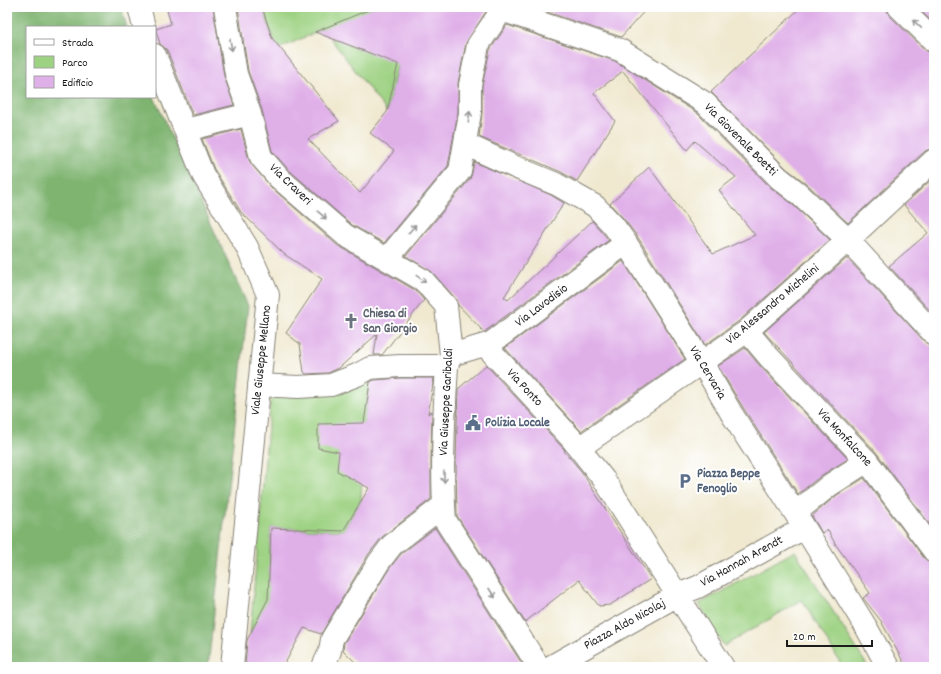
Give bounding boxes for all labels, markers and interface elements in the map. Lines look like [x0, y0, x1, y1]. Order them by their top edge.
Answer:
one-way arrow [912, 19, 922, 29]
legend [26, 26, 156, 98]
text: Strada [62, 35, 93, 52]
one-way arrow [228, 39, 236, 52]
text: Parco [62, 55, 88, 72]
text: Edificio [62, 75, 93, 92]
street label: Via Giovenale Boetti [699, 99, 781, 181]
one-way arrow [465, 111, 473, 124]
street label: Via Craveri [264, 160, 316, 211]
one-way arrow [317, 211, 327, 220]
one-way arrow [408, 223, 417, 234]
street label: Via Alessandro Michelini [722, 260, 824, 350]
one-way arrow [415, 275, 426, 283]
street label: Via Lavodisio [511, 279, 573, 332]
street label: Viale Giuseppe Mellano [247, 304, 277, 416]
place label: Chiesa di San Giorgio [363, 305, 417, 339]
church icon: Chiesa di San Giorgio [342, 312, 360, 330]
street label: Via Cervaria [684, 343, 731, 404]
street label: Via Giuseppe Garibaldi [435, 347, 459, 456]
street label: Via Ponto [501, 365, 547, 411]
street label: Via Monfalcone [812, 405, 876, 472]
public building icon: Polizia Locale [464, 414, 482, 432]
place label: Polizia Locale [485, 414, 550, 433]
place label: Piazza Beppe Fenoglio [697, 465, 760, 499]
one-way arrow [440, 470, 448, 483]
parking icon: Piazza Beppe Fenoglio [676, 472, 694, 490]
street label: Via Hannah Arendt [697, 531, 787, 593]
one-way arrow [488, 587, 496, 598]
street label: Piazza Aldo Nicolaj [581, 595, 669, 655]
scale bar [787, 622, 872, 648]
text: 20 m [793, 629, 816, 646]

